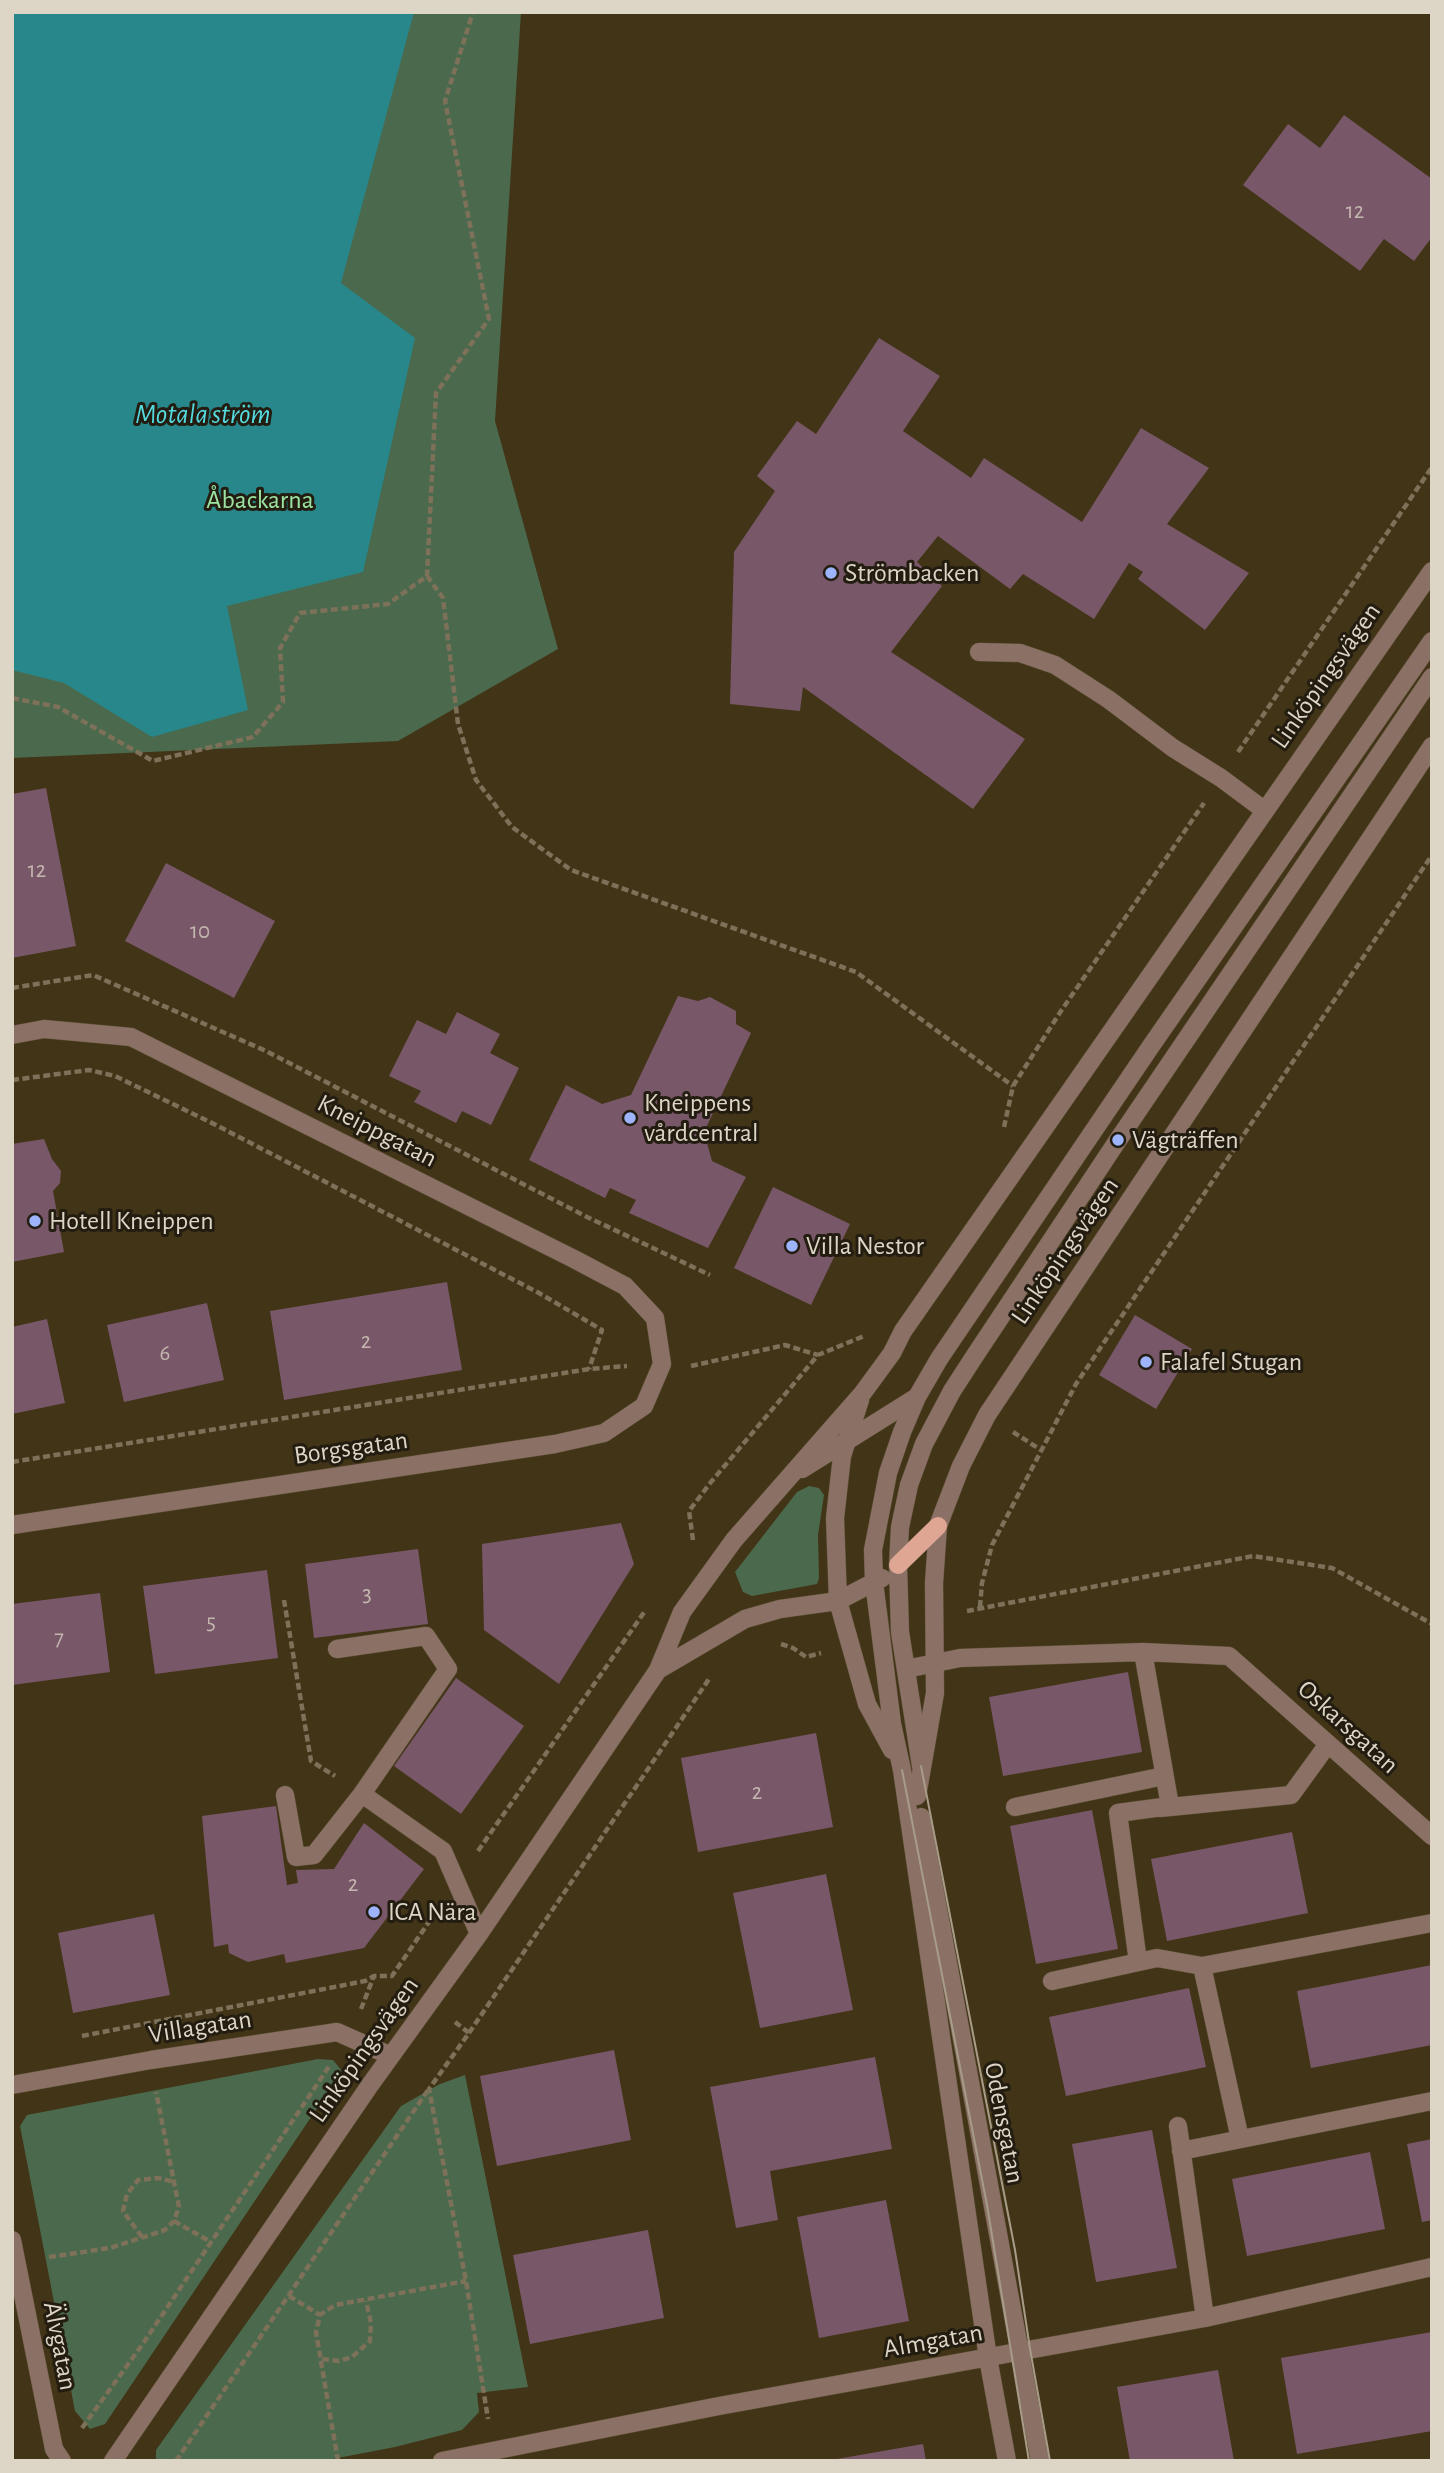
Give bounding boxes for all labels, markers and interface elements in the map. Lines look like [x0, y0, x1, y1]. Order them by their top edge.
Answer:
house number: 12 [1346, 197, 1364, 225]
water label: Motala ström [135, 398, 271, 432]
park label: Åbackarna [206, 484, 314, 516]
place label: Strömbacken [845, 557, 979, 589]
marker: Strömbacken [823, 565, 839, 581]
street label: Linköpingsvägen [1264, 597, 1388, 755]
house number: 12 [28, 856, 46, 884]
house number: 10 [190, 917, 210, 945]
place label: Kneippens vårdcentral [644, 1087, 758, 1148]
street label: Kneippgatan [312, 1088, 442, 1174]
marker: Kneippens vårdcentral [622, 1110, 638, 1126]
place label: Vägträffen [1132, 1124, 1239, 1156]
marker: Vägträffen [1110, 1132, 1126, 1148]
street label: Linköpingsvägen [1004, 1172, 1126, 1330]
place label: Hotell Kneippen [49, 1205, 214, 1237]
marker: Hotell Kneippen [27, 1213, 43, 1229]
place label: Villa Nestor [806, 1230, 924, 1262]
marker: Villa Nestor [784, 1238, 800, 1254]
house number: 2 [361, 1327, 371, 1355]
house number: 6 [160, 1339, 170, 1367]
place label: Falafel Stugan [1160, 1346, 1302, 1378]
marker: Falafel Stugan [1138, 1354, 1154, 1370]
street label: Borgsgatan [292, 1425, 410, 1471]
house number: 3 [362, 1580, 372, 1608]
house number: 5 [206, 1608, 216, 1636]
house number: 7 [54, 1624, 64, 1652]
street label: Oskarsgatan [1291, 1674, 1405, 1780]
house number: 2 [752, 1778, 762, 1806]
house number: 2 [348, 1870, 358, 1898]
place label: ICA Nära [388, 1896, 477, 1928]
marker: ICA Nära [366, 1904, 382, 1920]
street label: Linköpingsvägen [302, 1971, 426, 2129]
street label: Villagatan [146, 2003, 254, 2051]
street label: Odensgatan [977, 2060, 1031, 2186]
street label: Älvgatan [36, 2299, 84, 2393]
street label: Almgatan [881, 2317, 985, 2365]

